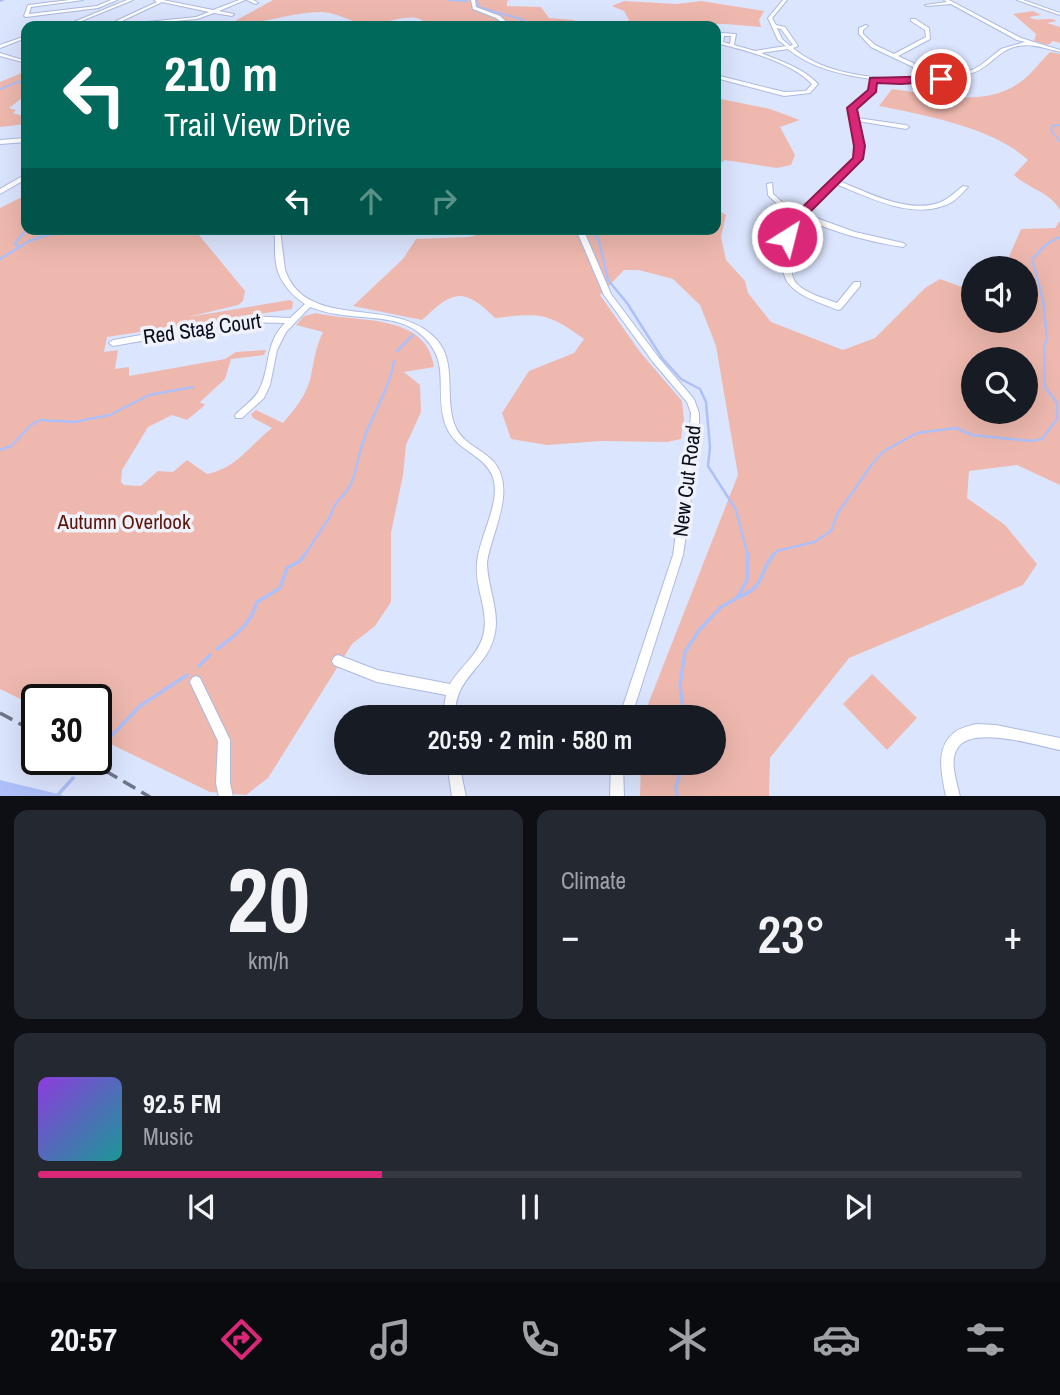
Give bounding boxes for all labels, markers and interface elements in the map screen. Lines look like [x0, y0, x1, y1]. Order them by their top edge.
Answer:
text: 210 m [164, 40, 278, 106]
icon: left [49, 49, 140, 140]
pin [911, 49, 971, 109]
icon: arrive [922, 60, 960, 98]
text: Trail View Drive [164, 103, 351, 146]
icon: left [279, 182, 317, 220]
icon: ahead [352, 182, 390, 220]
icon: right [425, 182, 463, 220]
position arrow [750, 200, 824, 274]
map controls [961, 256, 1038, 424]
button: sound [961, 256, 1038, 333]
street label: Red Stag Court [141, 306, 263, 351]
button: search [961, 347, 1038, 424]
street label: New Cut Road [665, 424, 708, 538]
park label: Autumn Overlook [56, 507, 191, 536]
speed limit sign: 30 [21, 684, 112, 775]
text: 20:59 · 2 min · 580 m [428, 722, 632, 757]
text: 20 [227, 838, 310, 960]
text: Climate [561, 865, 626, 896]
text: 23° [757, 899, 826, 969]
text: − [561, 910, 579, 961]
text: + [1004, 910, 1022, 961]
text: km/h [248, 945, 289, 976]
text: 92.5 FM [143, 1086, 221, 1121]
text: Music [143, 1121, 193, 1152]
icon: previous [183, 1188, 221, 1226]
icon: pause [511, 1188, 549, 1226]
icon: next [839, 1188, 877, 1226]
icon: directions [217, 1315, 266, 1364]
icon: music [366, 1315, 415, 1364]
icon: phone [515, 1315, 564, 1364]
icon: climate [663, 1315, 712, 1364]
icon: car [812, 1315, 861, 1364]
icon: filters [961, 1315, 1010, 1364]
text: 20:57 [50, 1318, 117, 1361]

